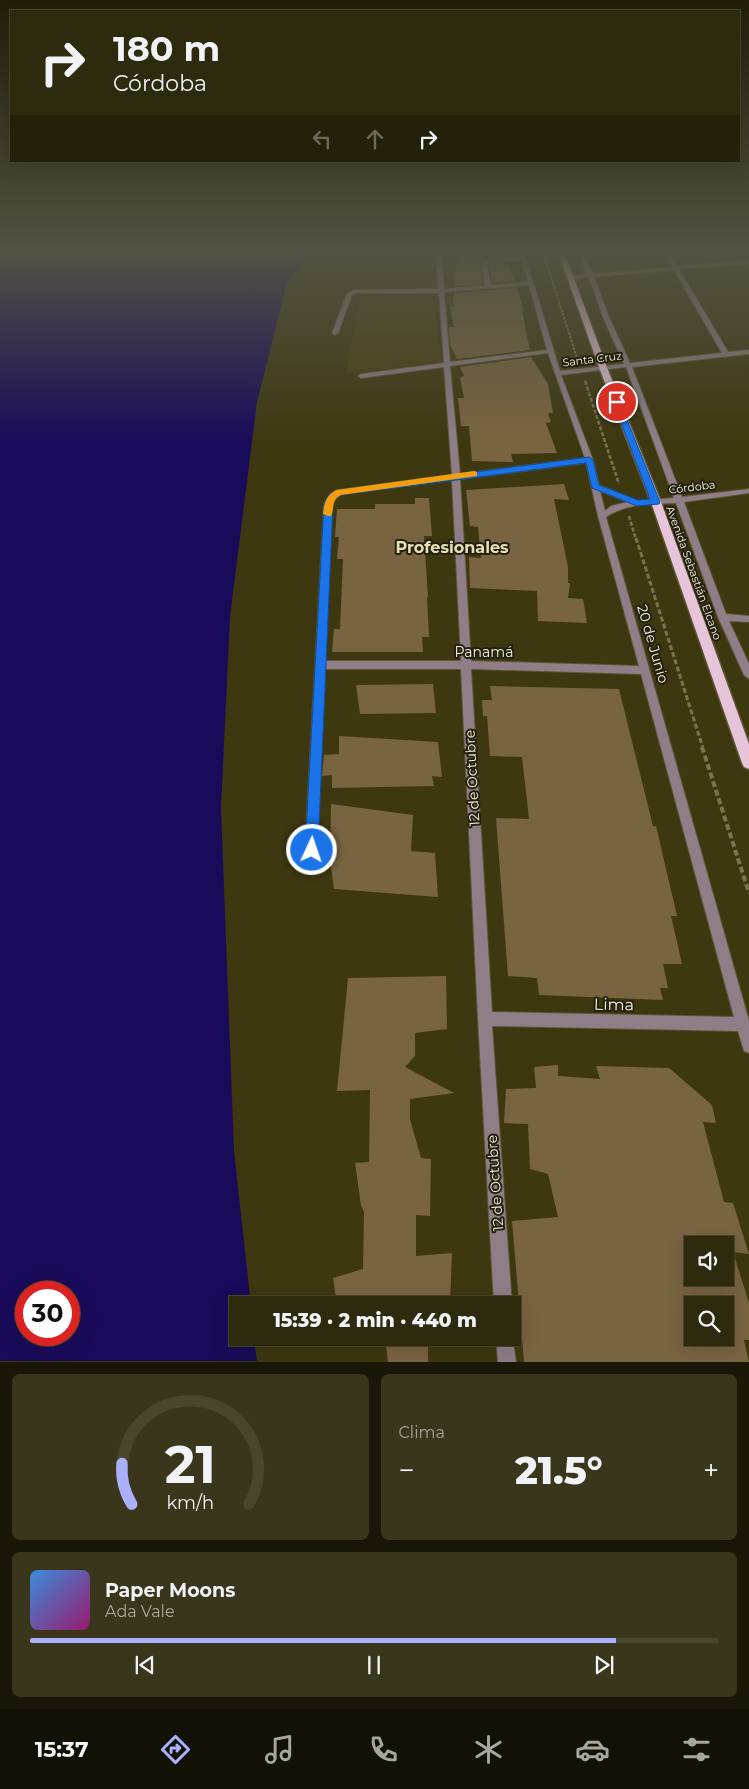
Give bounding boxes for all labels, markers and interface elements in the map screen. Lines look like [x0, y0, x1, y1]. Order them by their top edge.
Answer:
text: 180 m [113, 27, 220, 70]
icon: right [30, 30, 95, 95]
text: Córdoba [113, 70, 207, 97]
icon: left [308, 125, 336, 153]
icon: ahead [361, 125, 389, 153]
icon: right [414, 125, 442, 153]
street label: Santa Cruz [562, 348, 623, 370]
pin [596, 381, 638, 423]
icon: arrive [603, 388, 631, 416]
street label: Córdoba [668, 477, 716, 497]
street label: Avenida Sebastián Elcano [663, 504, 725, 642]
district label: Profesionales [395, 538, 509, 557]
street label: 20 de Junio [633, 603, 673, 686]
street label: Panamá [455, 643, 513, 661]
street label: 12 de Octubre [460, 729, 484, 827]
position arrow [285, 823, 337, 875]
street label: Lima [594, 995, 634, 1014]
street label: 12 de Octubre [483, 1134, 507, 1232]
map controls [684, 1236, 734, 1346]
button: sound [684, 1236, 734, 1286]
speed limit sign: 30 [15, 1281, 80, 1346]
button: search [684, 1296, 734, 1346]
text: 15:39 · 2 min · 440 m [273, 1309, 477, 1332]
text: Clima [399, 1423, 445, 1442]
text: 21 [165, 1433, 216, 1496]
text: 21.5° [515, 1447, 603, 1494]
text: − [399, 1453, 415, 1487]
text: + [703, 1453, 719, 1487]
text: km/h [166, 1492, 214, 1513]
text: Paper Moons [105, 1579, 235, 1602]
text: Ada Vale [105, 1602, 175, 1621]
icon: previous [131, 1651, 159, 1679]
icon: pause [360, 1651, 388, 1679]
icon: next [590, 1651, 618, 1679]
icon: directions [158, 1732, 193, 1767]
icon: music [262, 1732, 297, 1767]
icon: phone [366, 1732, 401, 1767]
icon: climate [471, 1732, 506, 1767]
icon: car [575, 1732, 610, 1767]
icon: filters [679, 1732, 714, 1767]
text: 15:37 [35, 1736, 89, 1763]

